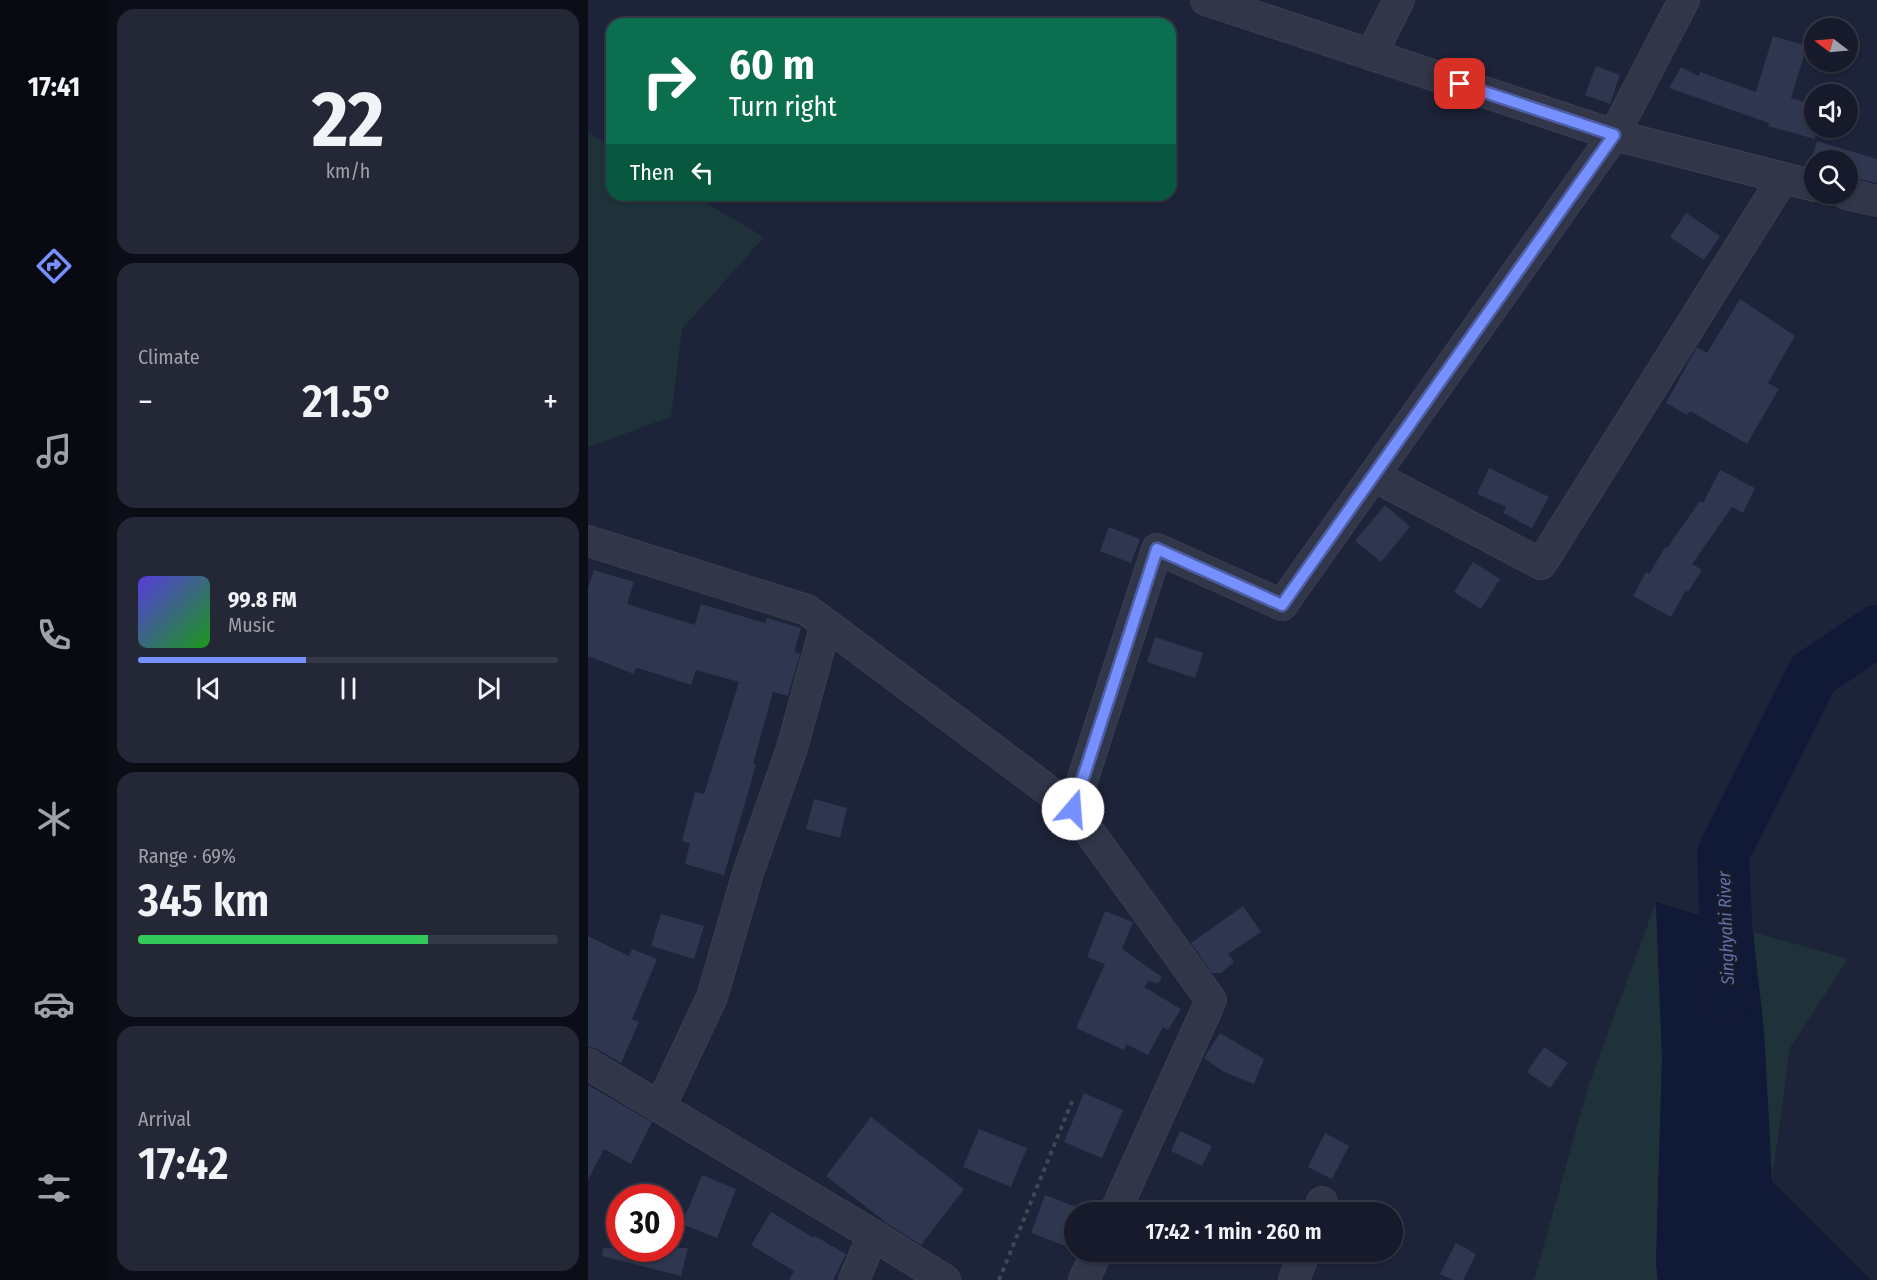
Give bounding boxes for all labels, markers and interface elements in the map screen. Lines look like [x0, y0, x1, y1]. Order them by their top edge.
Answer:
north arrow [1804, 18, 1858, 72]
map controls [1804, 18, 1858, 204]
text: 60 m [729, 40, 815, 90]
icon: right [630, 42, 708, 120]
pin [1434, 58, 1485, 109]
icon: arrive [1443, 67, 1476, 100]
text: 17:41 [28, 71, 80, 103]
text: 22 [312, 73, 384, 167]
button: sound [1804, 84, 1858, 138]
text: Turn right [729, 91, 837, 123]
button: search [1804, 150, 1858, 204]
icon: left [686, 156, 719, 189]
text: km/h [326, 159, 370, 183]
text: Then [630, 159, 674, 186]
icon: directions [33, 245, 75, 287]
text: Climate [138, 345, 200, 369]
text: 21.5° [302, 375, 394, 429]
text: − [138, 382, 153, 422]
text: + [543, 382, 558, 422]
icon: music [33, 430, 75, 472]
text: 99.8 FM [228, 586, 297, 613]
text: Music [228, 613, 275, 637]
icon: phone [33, 614, 75, 656]
icon: previous [192, 672, 225, 705]
icon: pause [332, 672, 365, 705]
icon: next [472, 672, 505, 705]
position arrow [1041, 777, 1105, 841]
icon: climate [33, 798, 75, 840]
text: Range · 69% [138, 844, 236, 868]
water label: Singhyahi River [1713, 870, 1739, 986]
text: 345 km [138, 874, 270, 928]
icon: car [33, 983, 75, 1025]
text: Arrival [138, 1107, 191, 1131]
text: 17:42 [138, 1137, 229, 1191]
icon: filters [33, 1167, 75, 1209]
speed limit sign: 30 [606, 1184, 684, 1262]
text: 17:42 · 1 min · 260 m [1146, 1218, 1321, 1245]

